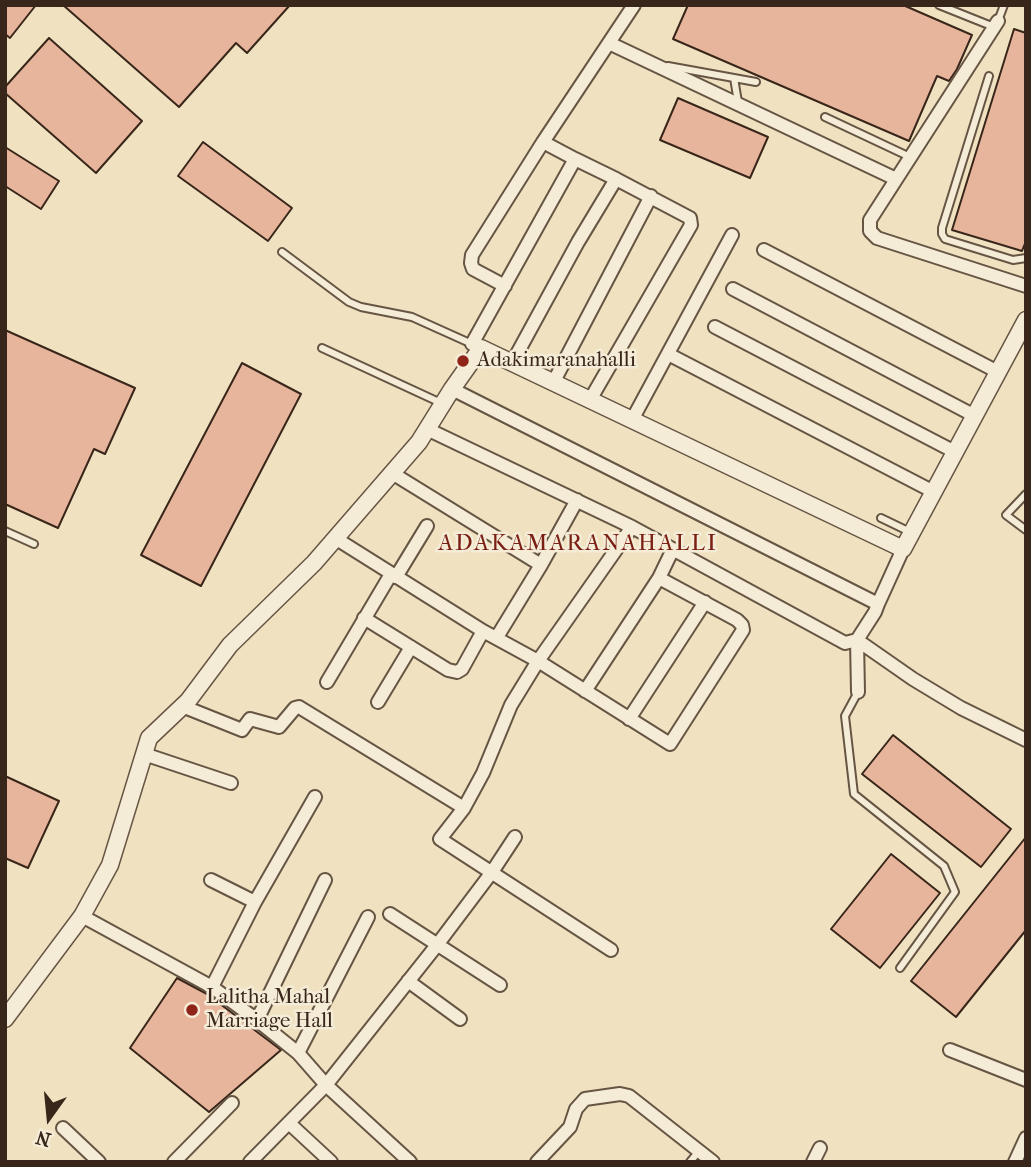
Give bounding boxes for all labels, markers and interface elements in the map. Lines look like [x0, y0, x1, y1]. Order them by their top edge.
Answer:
place label: Adakimaranahalli [477, 348, 636, 374]
marker: Adakimaranahalli [455, 353, 471, 369]
district label: ADAKAMARANAHALLI [440, 530, 716, 558]
place label: Lalitha Mahal Marriage Hall [206, 985, 333, 1035]
marker: Lalitha Mahal Marriage Hall [184, 1002, 200, 1018]
north arrow [14, 1083, 84, 1153]
text: N [34, 1126, 53, 1151]

